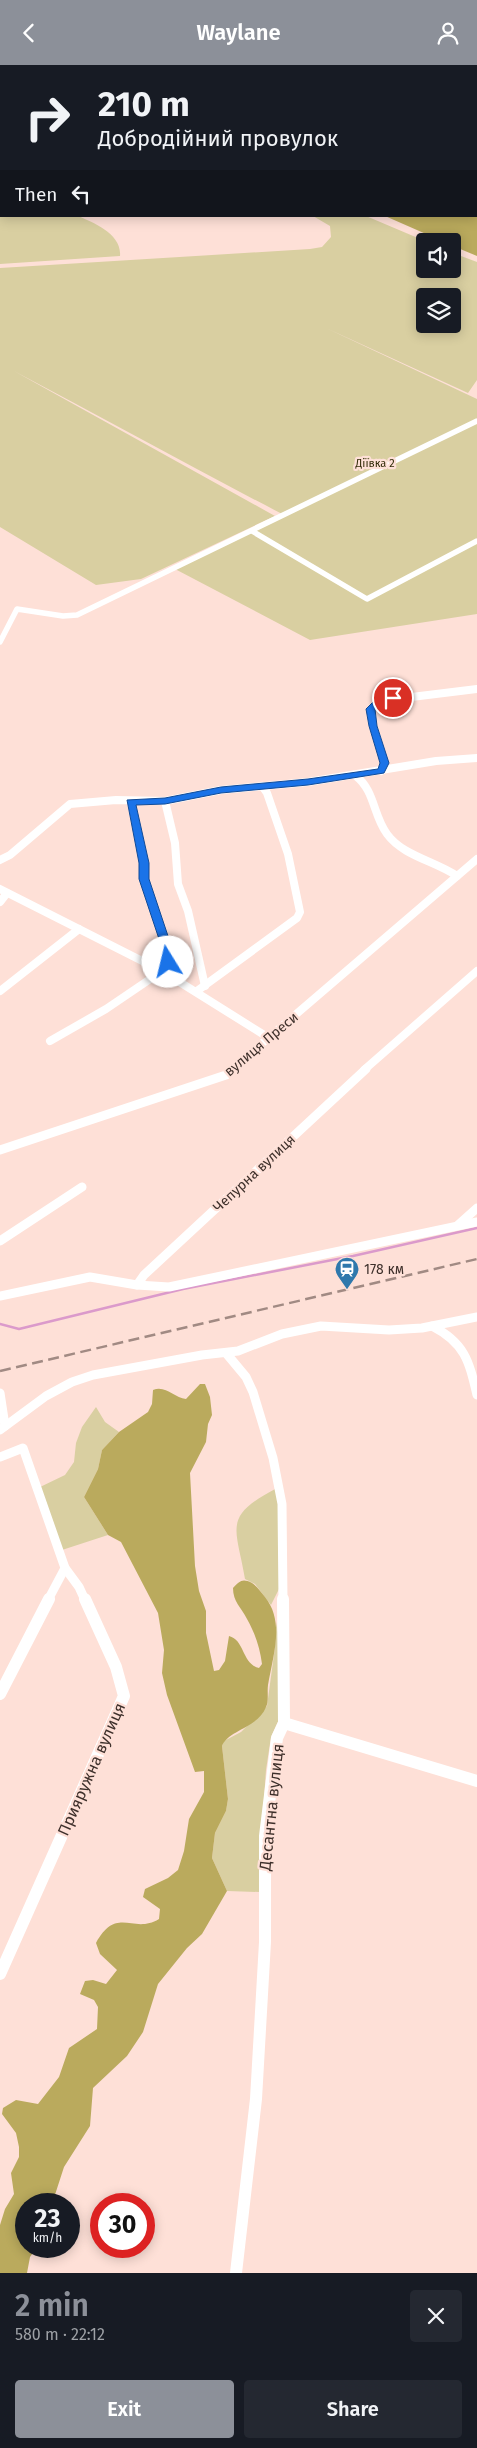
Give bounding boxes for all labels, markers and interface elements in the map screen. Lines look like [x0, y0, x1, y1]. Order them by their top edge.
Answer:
icon: back [15, 19, 43, 47]
text: Waylane [196, 19, 281, 46]
icon: person [434, 19, 462, 47]
text: 210 m [98, 83, 190, 125]
icon: right [15, 85, 80, 150]
text: Добродійний провулок [98, 125, 338, 152]
icon: left [67, 180, 95, 208]
text: Then [15, 183, 57, 206]
map controls [416, 233, 461, 333]
button: sound [416, 233, 461, 278]
button: layers [416, 288, 461, 333]
park label: Діївка 2 [354, 457, 395, 470]
pin [372, 677, 414, 719]
icon: arrive [379, 684, 407, 712]
position arrow [141, 935, 193, 987]
street label: вулиця Преси [221, 1009, 302, 1080]
street label: Чепурна вулиця [210, 1131, 299, 1216]
station icon: 178 км [334, 1256, 360, 1290]
place label: 178 км [364, 1261, 404, 1278]
street label: Прияружна вулиця [54, 1700, 129, 1839]
street label: Десантна вулиця [255, 1743, 288, 1872]
speed limit sign: 30 [90, 2193, 155, 2258]
text: 23 [35, 2204, 60, 2234]
text: km/h [33, 2231, 62, 2245]
text: 2 min [15, 2288, 89, 2324]
button: close [410, 2290, 462, 2342]
text: 580 m · 22:12 [15, 2325, 105, 2344]
button: Exit [15, 2380, 234, 2438]
button: Share [244, 2380, 462, 2438]

